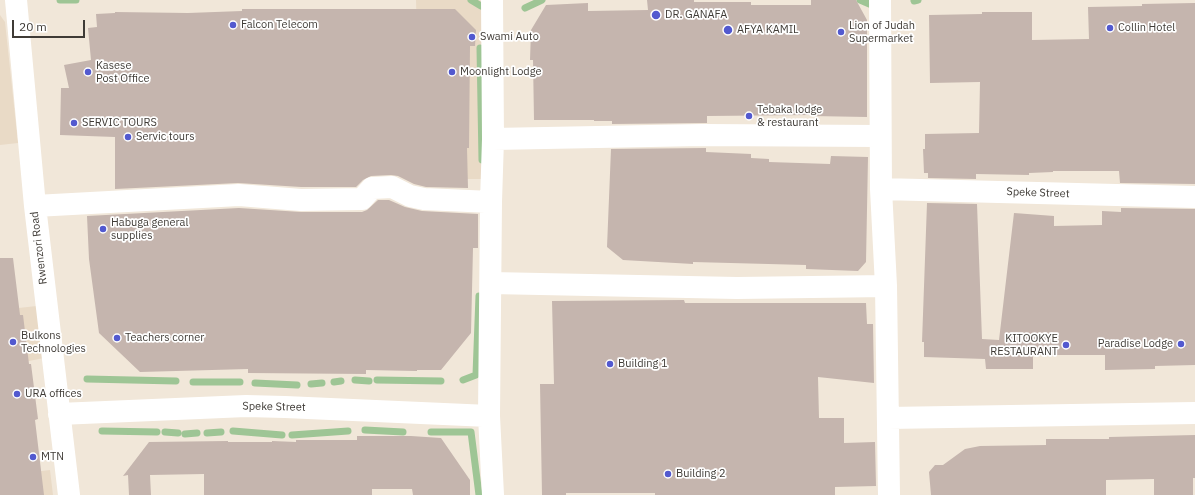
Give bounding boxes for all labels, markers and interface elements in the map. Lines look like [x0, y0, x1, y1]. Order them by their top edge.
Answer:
place label: DR. GANAFA [665, 8, 727, 22]
marker: DR. GANAFA [650, 9, 662, 21]
scale bar [14, 12, 87, 38]
place label: Falcon Telecom [241, 18, 318, 32]
text: 20 m [19, 19, 47, 34]
place label: Lion of Judah Supermarket [849, 19, 915, 45]
marker: Falcon Telecom [228, 20, 238, 30]
place label: Collin Hotel [1118, 21, 1175, 35]
place label: AFYA KAMIL [737, 23, 799, 37]
marker: Collin Hotel [1105, 23, 1115, 33]
marker: AFYA KAMIL [722, 24, 734, 36]
marker: Lion of Judah Supermarket [836, 27, 846, 37]
place label: Swami Auto [480, 30, 539, 44]
marker: Swami Auto [467, 32, 477, 42]
place label: Kasese Post Office [96, 59, 149, 85]
place label: Moonlight Lodge [460, 65, 541, 79]
marker: Kasese Post Office [83, 67, 93, 77]
marker: Moonlight Lodge [447, 67, 457, 77]
place label: Tebaka lodge & restaurant [757, 103, 822, 129]
marker: Tebaka lodge & restaurant [744, 111, 754, 121]
place label: SERVIC TOURS [82, 116, 157, 130]
marker: SERVIC TOURS [69, 118, 79, 128]
place label: Servic tours [136, 130, 194, 144]
marker: Servic tours [123, 132, 133, 142]
street label: Speke Street [1006, 185, 1070, 201]
street label: Rwenzori Road [28, 211, 50, 285]
place label: Habuga general supplies [111, 216, 188, 242]
marker: Habuga general supplies [98, 224, 108, 234]
place label: Bulkons Technologies [21, 329, 86, 355]
place label: Teachers corner [125, 331, 204, 345]
place label: KITOOKYE RESTAURANT [990, 332, 1058, 358]
marker: Teachers corner [112, 333, 122, 343]
marker: Bulkons Technologies [8, 337, 18, 347]
place label: Paradise Lodge [1098, 337, 1173, 351]
marker: Paradise Lodge [1176, 339, 1186, 349]
marker: KITOOKYE RESTAURANT [1061, 340, 1071, 350]
place label: Building 1 [618, 357, 668, 371]
marker: Building 1 [605, 359, 615, 369]
place label: URA offices [25, 387, 82, 401]
marker: URA offices [12, 389, 22, 399]
street label: Speke Street [242, 400, 306, 414]
place label: MTN [41, 450, 64, 464]
marker: MTN [28, 452, 38, 462]
place label: Building 2 [676, 467, 726, 481]
marker: Building 2 [663, 469, 673, 479]

